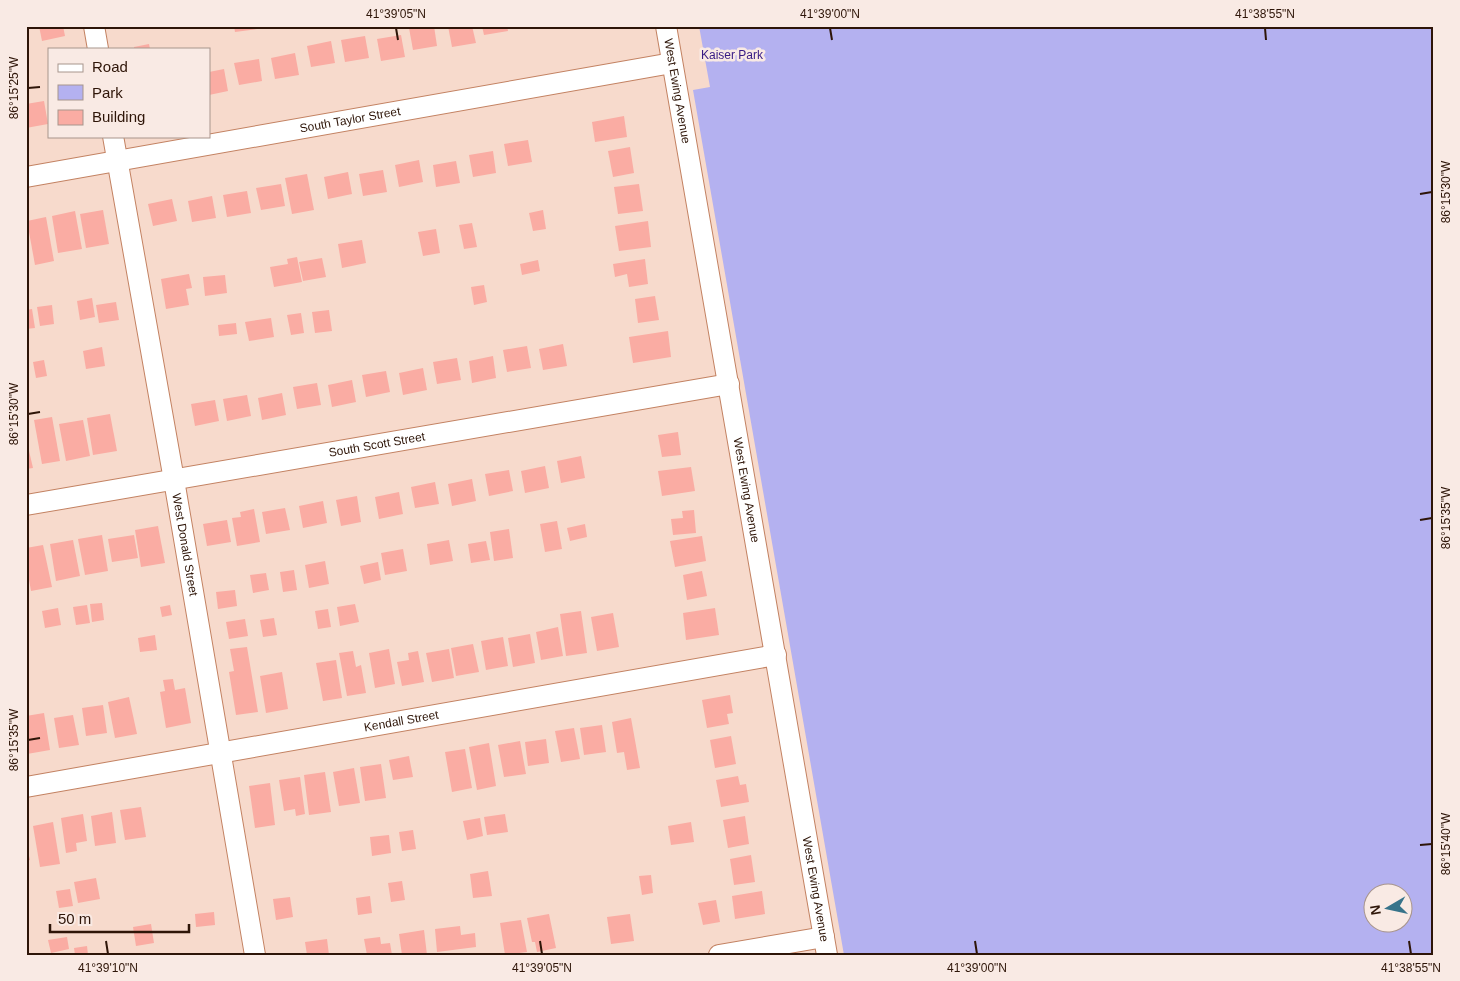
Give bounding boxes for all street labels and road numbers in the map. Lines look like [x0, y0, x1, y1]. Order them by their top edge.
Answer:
street label: West Ewing Avenue [661, 37, 693, 145]
street label: South Taylor Street [299, 104, 402, 136]
street label: South Scott Street [328, 429, 427, 460]
street label: West Ewing Avenue [730, 436, 762, 544]
street label: West Donald Street [169, 492, 201, 598]
street label: Kendall Street [363, 707, 440, 734]
street label: West Ewing Avenue [800, 836, 832, 943]

